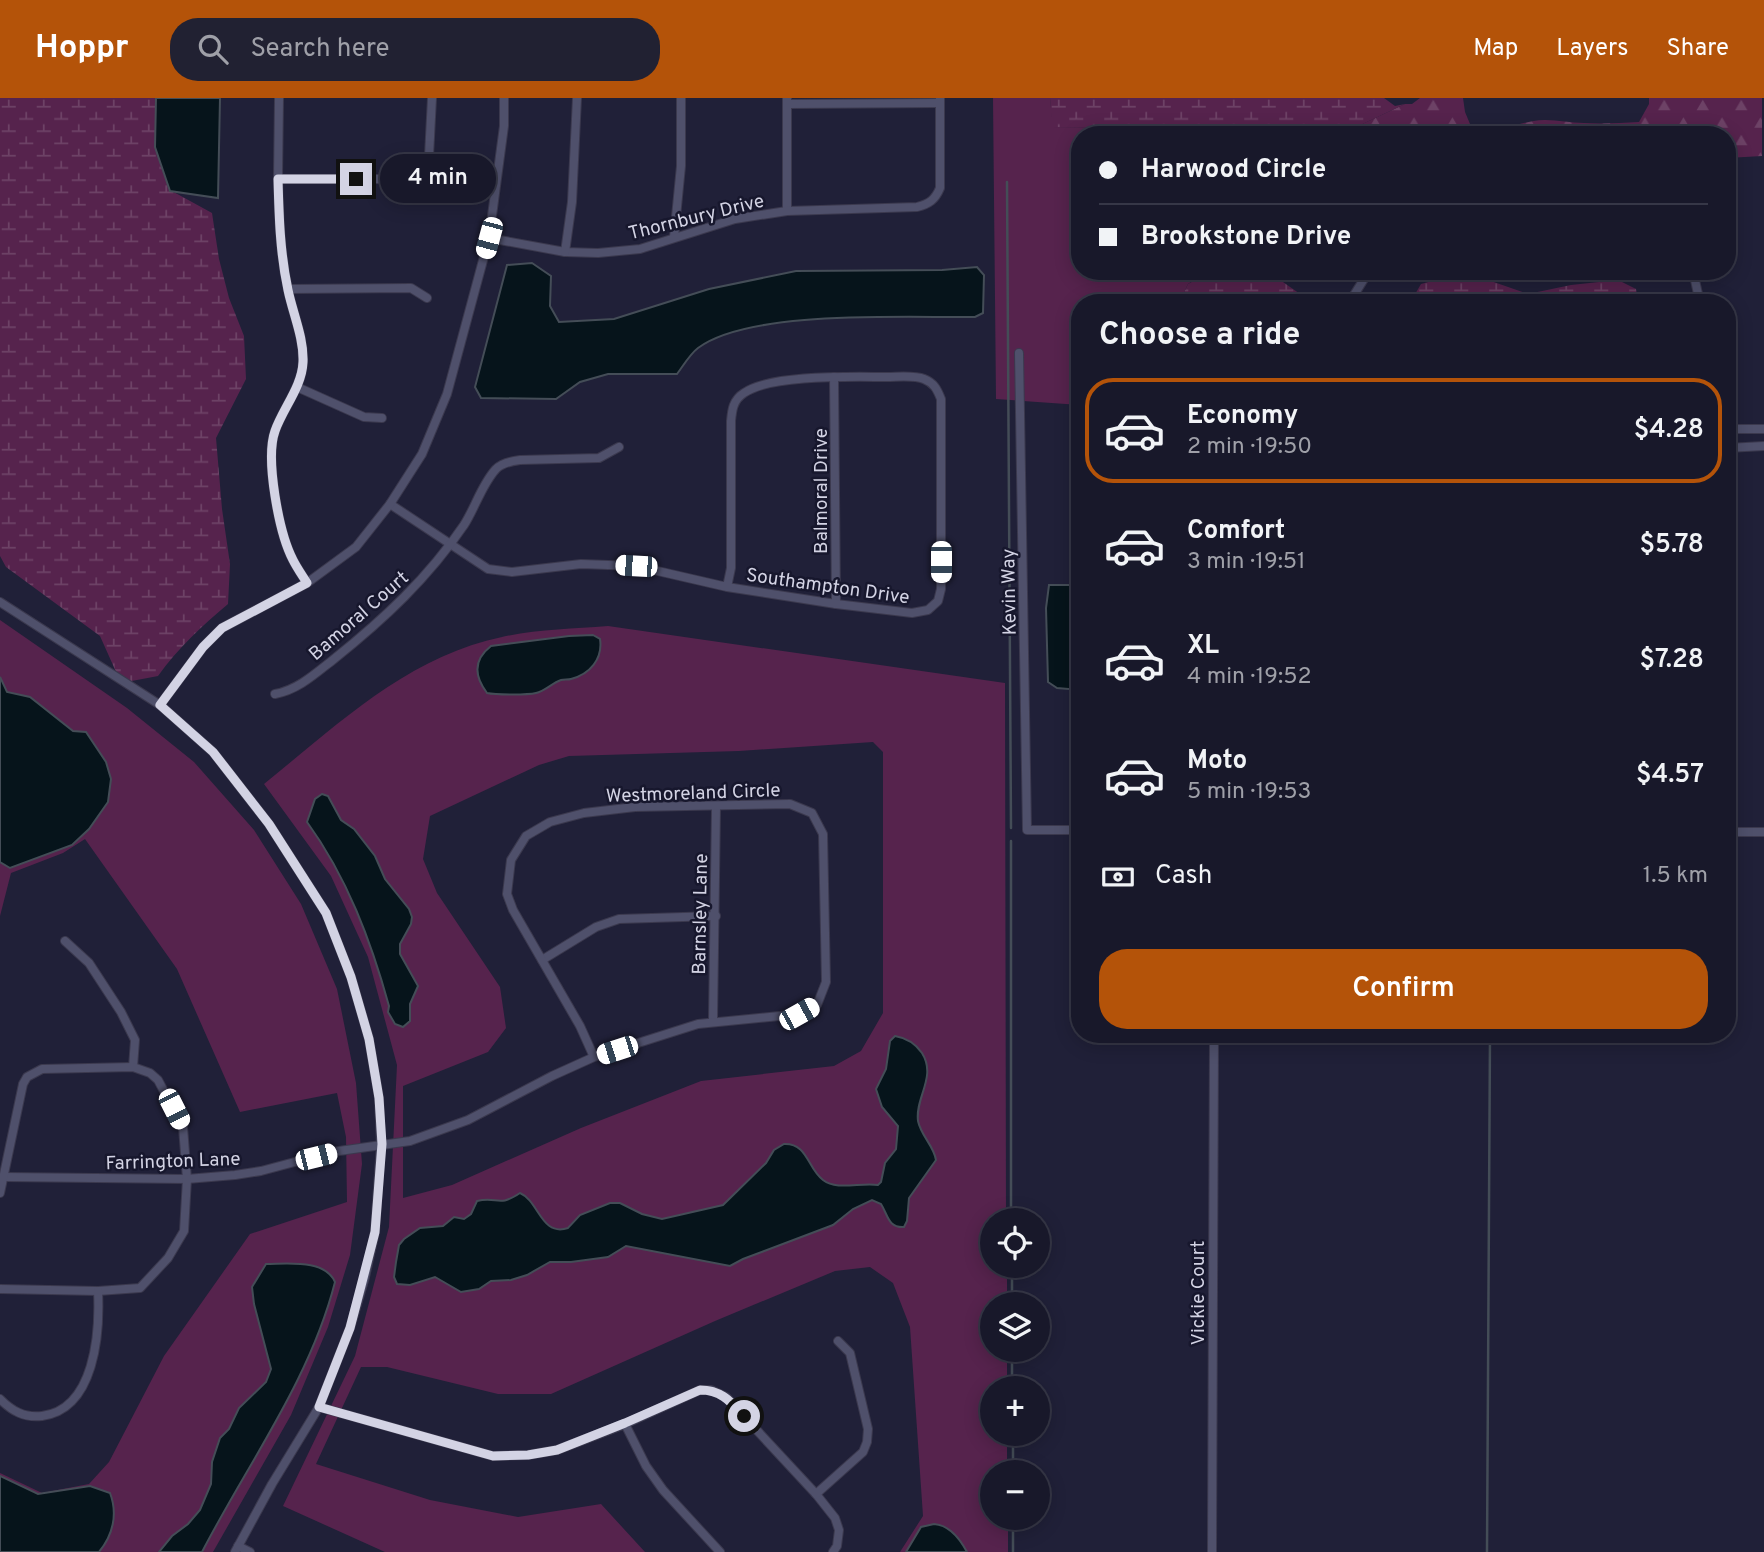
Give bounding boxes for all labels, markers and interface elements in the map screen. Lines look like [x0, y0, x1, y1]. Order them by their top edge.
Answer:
search box [170, 18, 660, 81]
text: Hoppr [35, 28, 128, 70]
icon: search [194, 30, 232, 68]
text: Search here [250, 33, 389, 66]
text: Map [1473, 34, 1518, 64]
text: Layers [1556, 34, 1628, 64]
text: Share [1666, 34, 1729, 64]
callout: 4 min [380, 154, 496, 204]
text: Harwood Circle [1141, 154, 1326, 187]
route end [340, 163, 372, 195]
text: 4 min [408, 164, 468, 193]
street label: Thornbury Drive [626, 189, 767, 246]
car [474, 215, 505, 261]
text: Brookstone Drive [1141, 221, 1351, 254]
text: Choose a ride [1099, 316, 1300, 356]
icon: car [1103, 399, 1166, 462]
text: Economy [1187, 400, 1298, 433]
text: $4.28 [1634, 414, 1704, 447]
street label: Balmoral Drive [810, 428, 834, 554]
text: 2 min · 19:50 [1187, 433, 1312, 462]
icon: car [1103, 514, 1166, 577]
text: Comfort [1187, 515, 1285, 548]
text: $5.78 [1639, 529, 1704, 562]
car [931, 541, 952, 583]
street label: Kevin Way [997, 548, 1023, 636]
text: 3 min · 19:51 [1187, 548, 1306, 577]
car [615, 554, 658, 578]
street label: Southampton Drive [744, 564, 911, 610]
street label: Bamoral Court [304, 566, 414, 667]
icon: car [1103, 629, 1166, 692]
text: XL [1187, 630, 1219, 663]
text: $7.28 [1639, 644, 1704, 677]
text: 4 min · 19:52 [1187, 663, 1312, 692]
icon: car [1103, 744, 1166, 807]
text: Moto [1187, 745, 1247, 778]
text: $4.57 [1636, 759, 1704, 792]
text: 5 min · 19:53 [1187, 778, 1311, 807]
street label: Westmoreland Circle [605, 779, 781, 809]
street label: Barnsley Lane [688, 853, 714, 975]
icon: cash [1099, 858, 1137, 896]
text: Cash [1155, 860, 1212, 893]
text: 1.5 km [1643, 862, 1708, 891]
button: Confirm [1099, 949, 1708, 1029]
car [776, 995, 823, 1033]
car [594, 1034, 641, 1066]
car [156, 1086, 193, 1132]
car [294, 1142, 339, 1172]
street label: Farrington Lane [105, 1148, 241, 1176]
map controls [980, 1208, 1050, 1530]
button: locate [980, 1208, 1050, 1278]
street label: Vickie Court [1187, 1241, 1211, 1346]
button: layers [980, 1292, 1050, 1362]
button: + [980, 1376, 1050, 1446]
route start [728, 1400, 760, 1432]
button: − [980, 1460, 1050, 1530]

